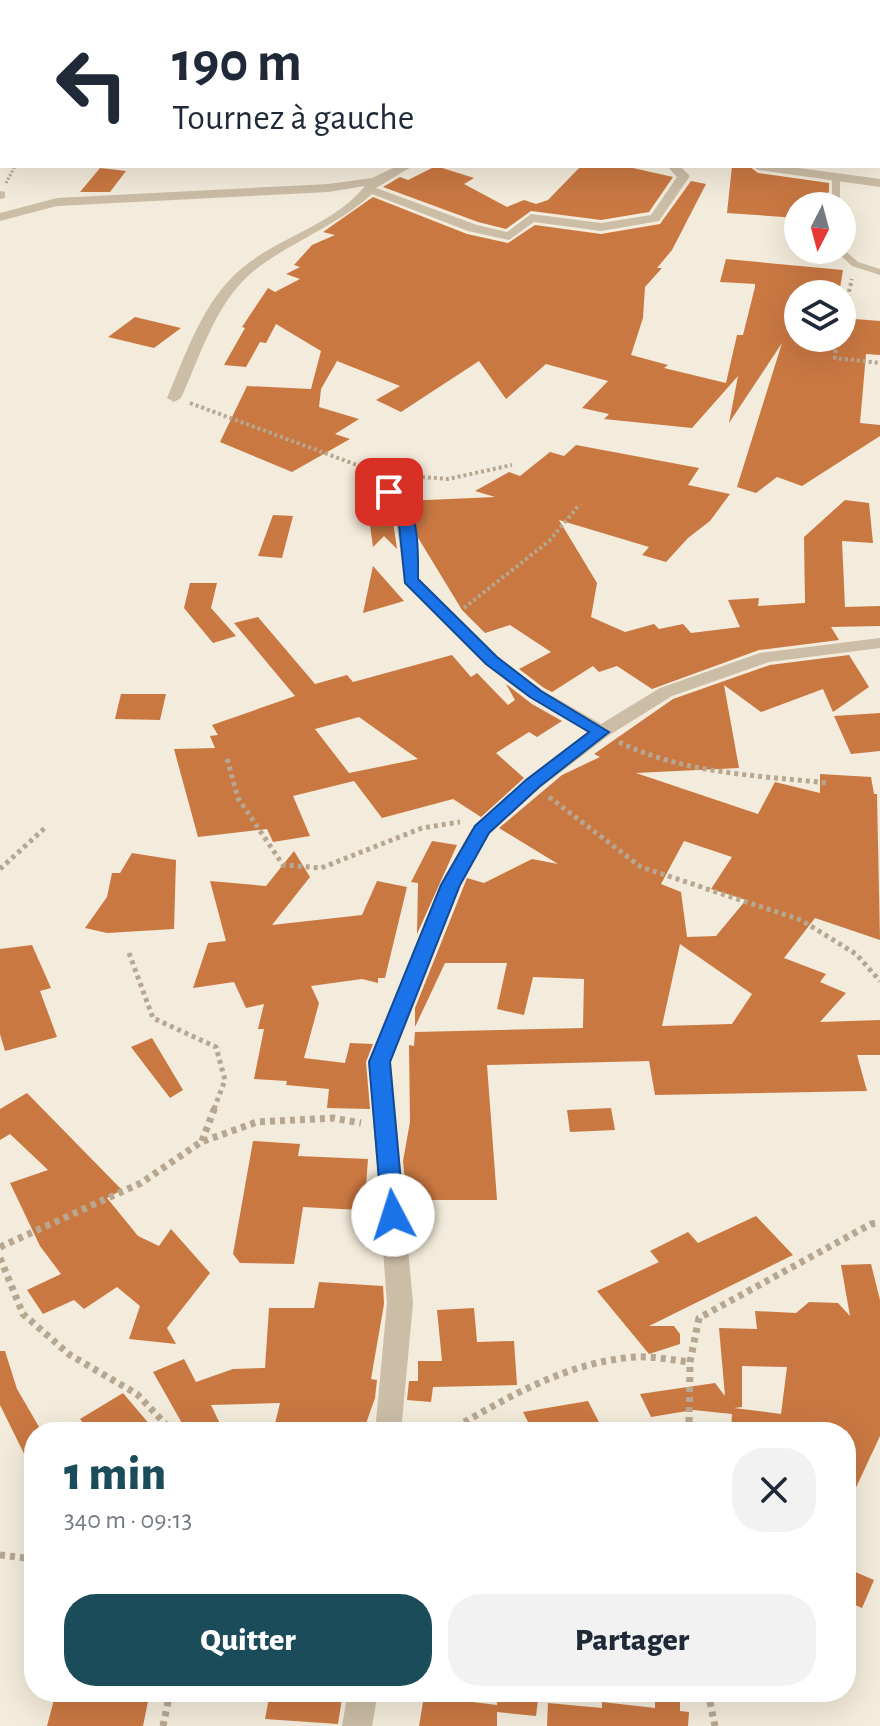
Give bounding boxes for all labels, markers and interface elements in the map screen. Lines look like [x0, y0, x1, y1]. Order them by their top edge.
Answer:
icon: left [40, 32, 144, 136]
text: 190 m [172, 35, 302, 91]
text: Tournez à gauche [172, 100, 414, 136]
north arrow [784, 192, 856, 264]
map controls [784, 192, 856, 352]
button: layers [784, 280, 856, 352]
pin [355, 458, 423, 526]
icon: arrive [367, 470, 411, 514]
position arrow [351, 1173, 435, 1257]
button: close [732, 1448, 816, 1532]
text: 1 min [64, 1451, 166, 1499]
text: 340 m · 09:13 [64, 1507, 192, 1533]
button: Quitter [64, 1594, 432, 1686]
button: Partager [448, 1594, 816, 1686]

